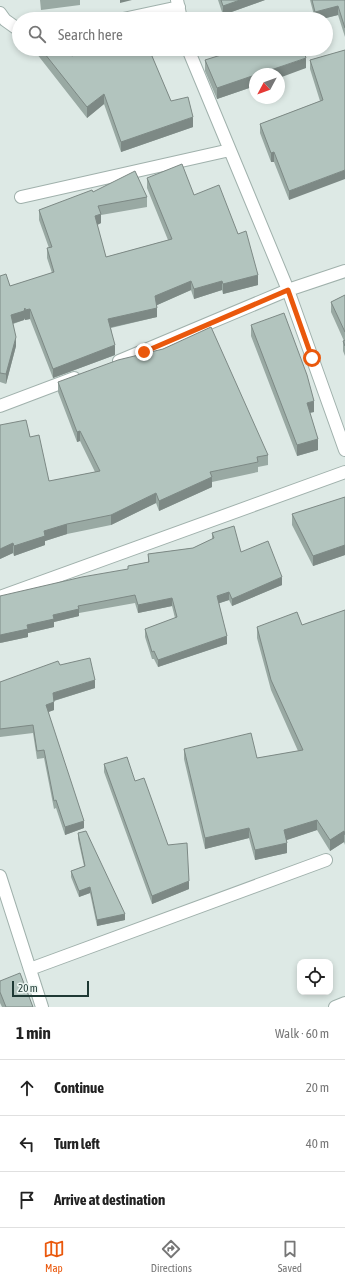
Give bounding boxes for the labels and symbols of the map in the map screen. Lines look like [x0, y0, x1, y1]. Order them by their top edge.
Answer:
north arrow [249, 68, 285, 104]
route end [135, 343, 153, 361]
route start [303, 349, 321, 367]
scale bar [12, 979, 89, 998]

